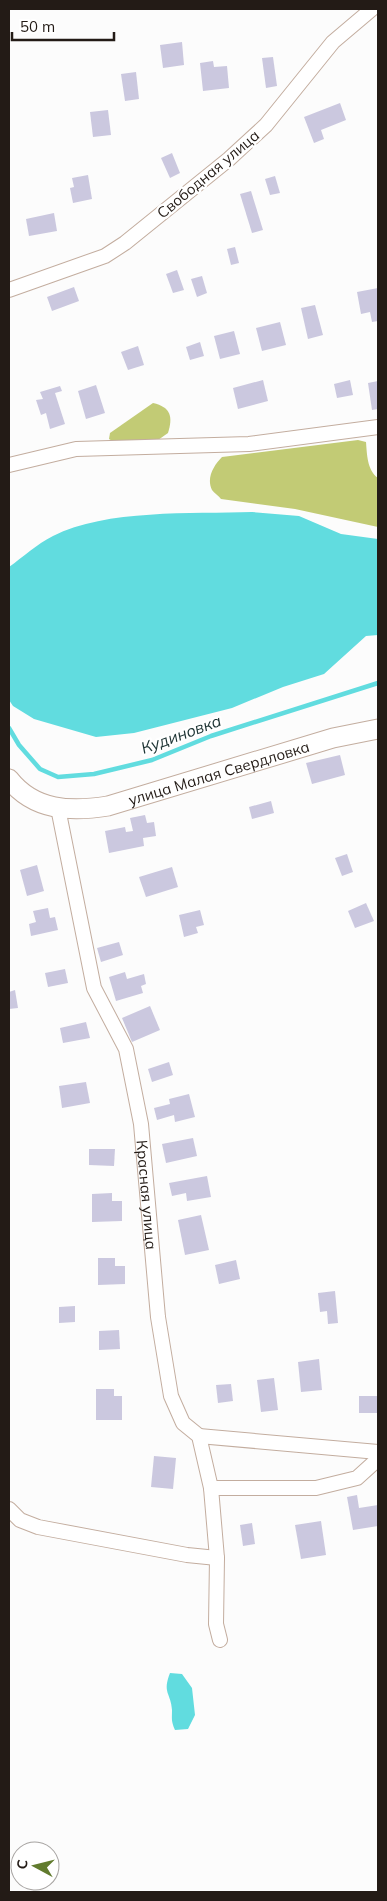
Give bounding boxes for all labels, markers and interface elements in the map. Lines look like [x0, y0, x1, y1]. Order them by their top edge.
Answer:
scale bar [12, 10, 115, 42]
text: 50 m [20, 17, 55, 36]
street label: Свободная улица [153, 126, 263, 222]
water label: Кудиновка [138, 710, 224, 758]
street label: улица Малая Свердловка [126, 736, 312, 809]
street label: Красная улица [133, 1139, 162, 1250]
north arrow [10, 1841, 60, 1891]
text: С [13, 1859, 32, 1870]

